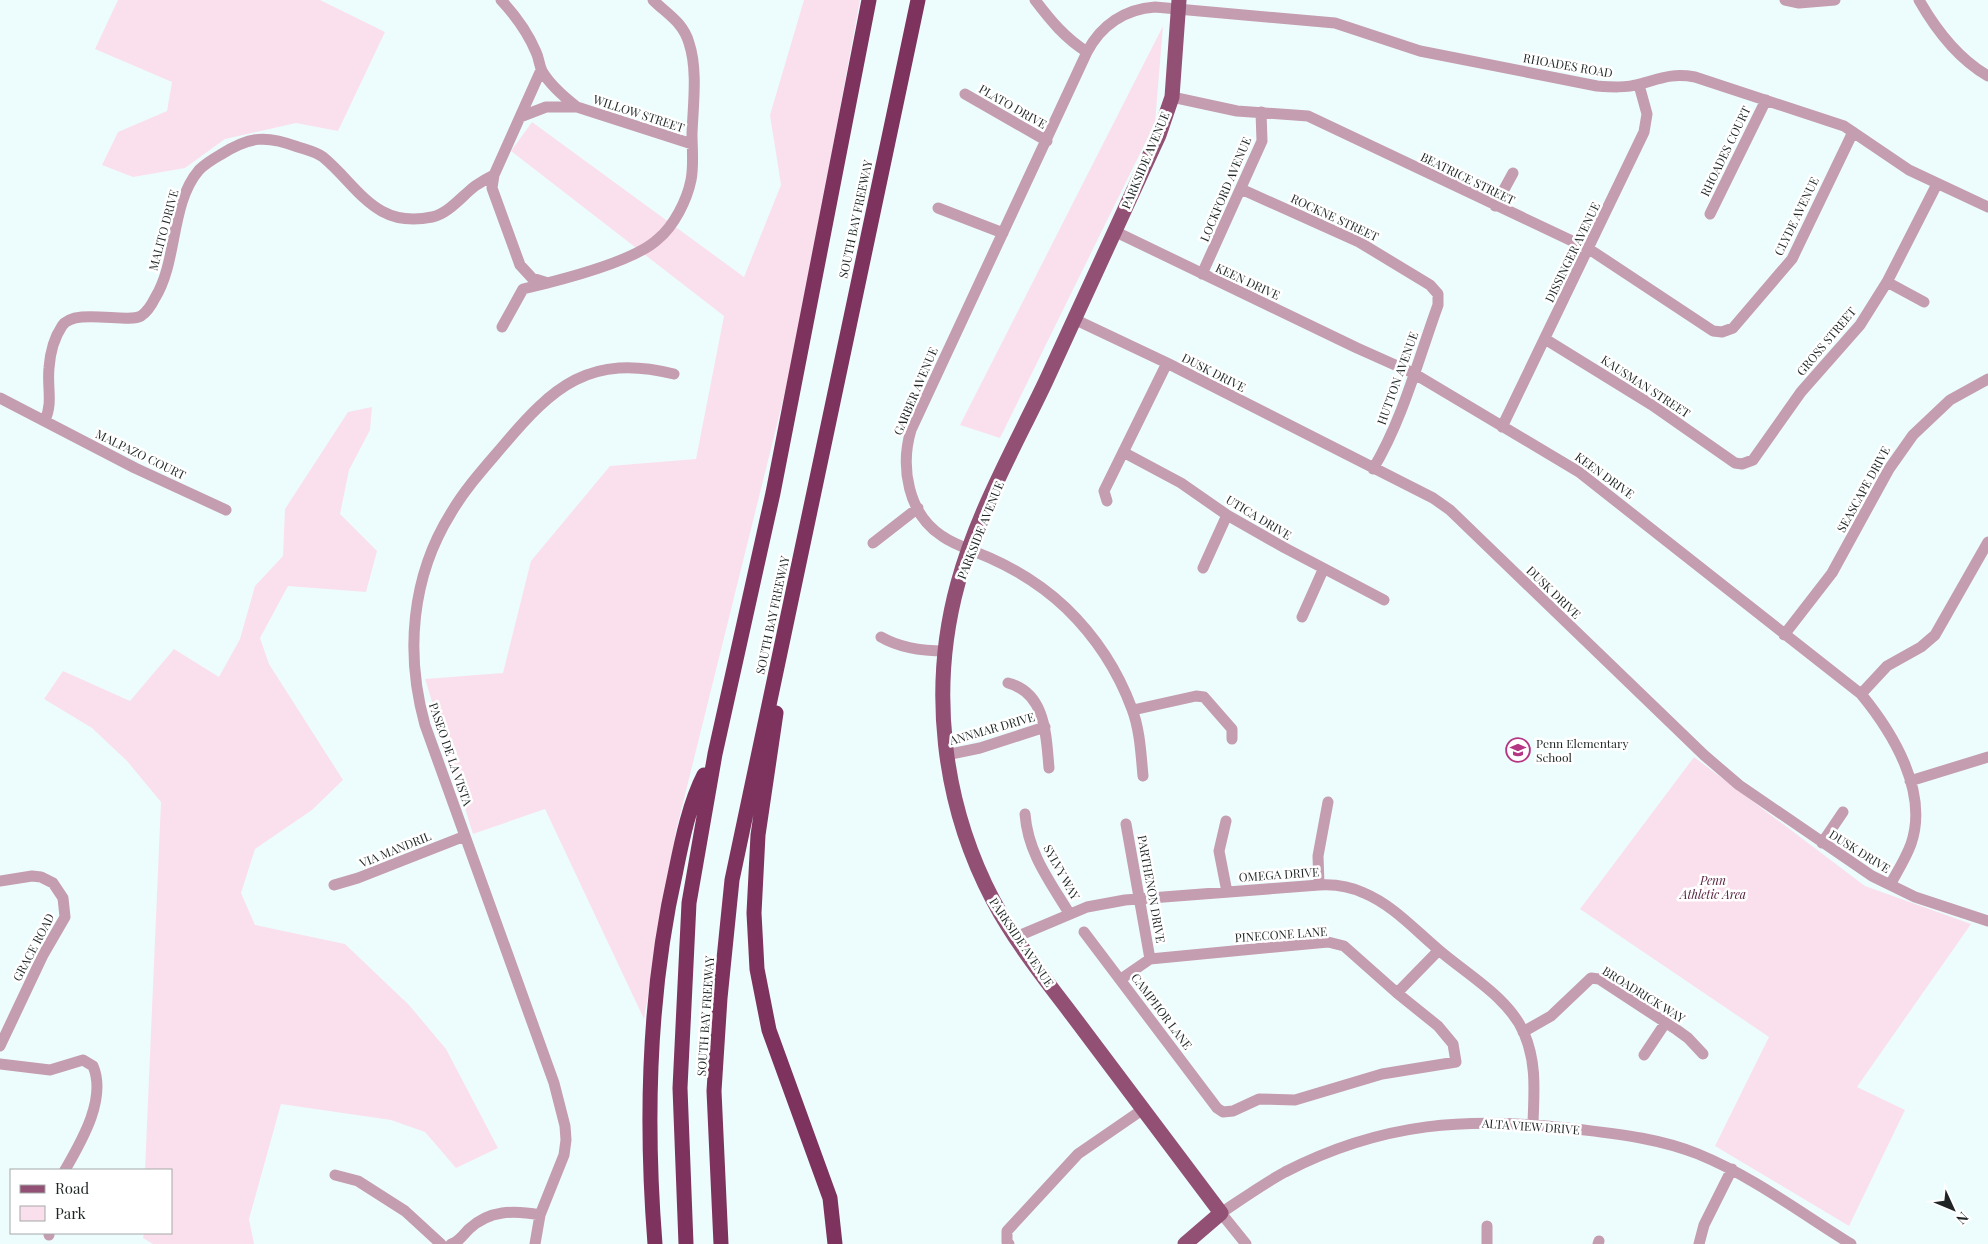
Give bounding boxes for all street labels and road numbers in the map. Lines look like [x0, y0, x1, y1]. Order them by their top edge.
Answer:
street label: RHOADES ROAD [1522, 49, 1614, 81]
street label: PLATO DRIVE [976, 80, 1050, 132]
street label: WILLOW STREET [590, 90, 687, 135]
street label: RHOADES COURT [1696, 103, 1754, 199]
street label: PARKSIDE AVENUE [1117, 109, 1173, 211]
street label: LOCKFORD AVENUE [1196, 134, 1254, 244]
street label: BEATRICE STREET [1418, 148, 1518, 208]
street label: SOUTH BAY FREEWAY [835, 158, 876, 280]
street label: CLYDE AVENUE [1770, 174, 1822, 258]
street label: MALITO DRIVE [144, 188, 182, 272]
street label: ROCKNE STREET [1288, 190, 1382, 245]
street label: DISSINGER AVENUE [1541, 199, 1603, 305]
street label: KEEN DRIVE [1213, 259, 1283, 303]
street label: GROSS STREET [1793, 303, 1860, 379]
street label: HUTTON AVENUE [1373, 329, 1421, 427]
street label: GARBER AVENUE [889, 344, 941, 438]
street label: DUSK DRIVE [1179, 349, 1249, 395]
street label: KAUSMAN STREET [1598, 351, 1694, 421]
street label: MALPAZO COURT [93, 425, 189, 483]
street label: SEASCAPE DRIVE [1833, 443, 1893, 535]
street label: KEEN DRIVE [1572, 448, 1638, 502]
street label: PARKSIDE AVENUE [953, 479, 1007, 581]
street label: UTICA DRIVE [1223, 491, 1295, 543]
street label: SOUTH BAY FREEWAY [752, 554, 793, 676]
street label: DUSK DRIVE [1523, 562, 1585, 622]
street label: PASEO DE LA VISTA [426, 700, 476, 808]
street label: ANNMAR DRIVE [947, 708, 1036, 748]
street label: DUSK DRIVE [1826, 826, 1894, 876]
street label: VIA MANDRIL [356, 827, 433, 871]
street label: PARTHENON DRIVE [1135, 834, 1169, 944]
street label: SYLVY WAY [1040, 842, 1084, 903]
street label: OMEGA DRIVE [1238, 863, 1320, 885]
street label: PARKSIDE AVENUE [986, 894, 1058, 990]
street label: GRACE ROAD [8, 910, 58, 984]
street label: PINECONE LANE [1234, 923, 1328, 945]
street label: SOUTH BAY FREEWAY [693, 954, 717, 1077]
street label: BROADRICK WAY [1600, 962, 1689, 1026]
street label: CAMPHOR LANE [1128, 970, 1196, 1052]
street label: ALTA VIEW DRIVE [1480, 1115, 1581, 1137]

